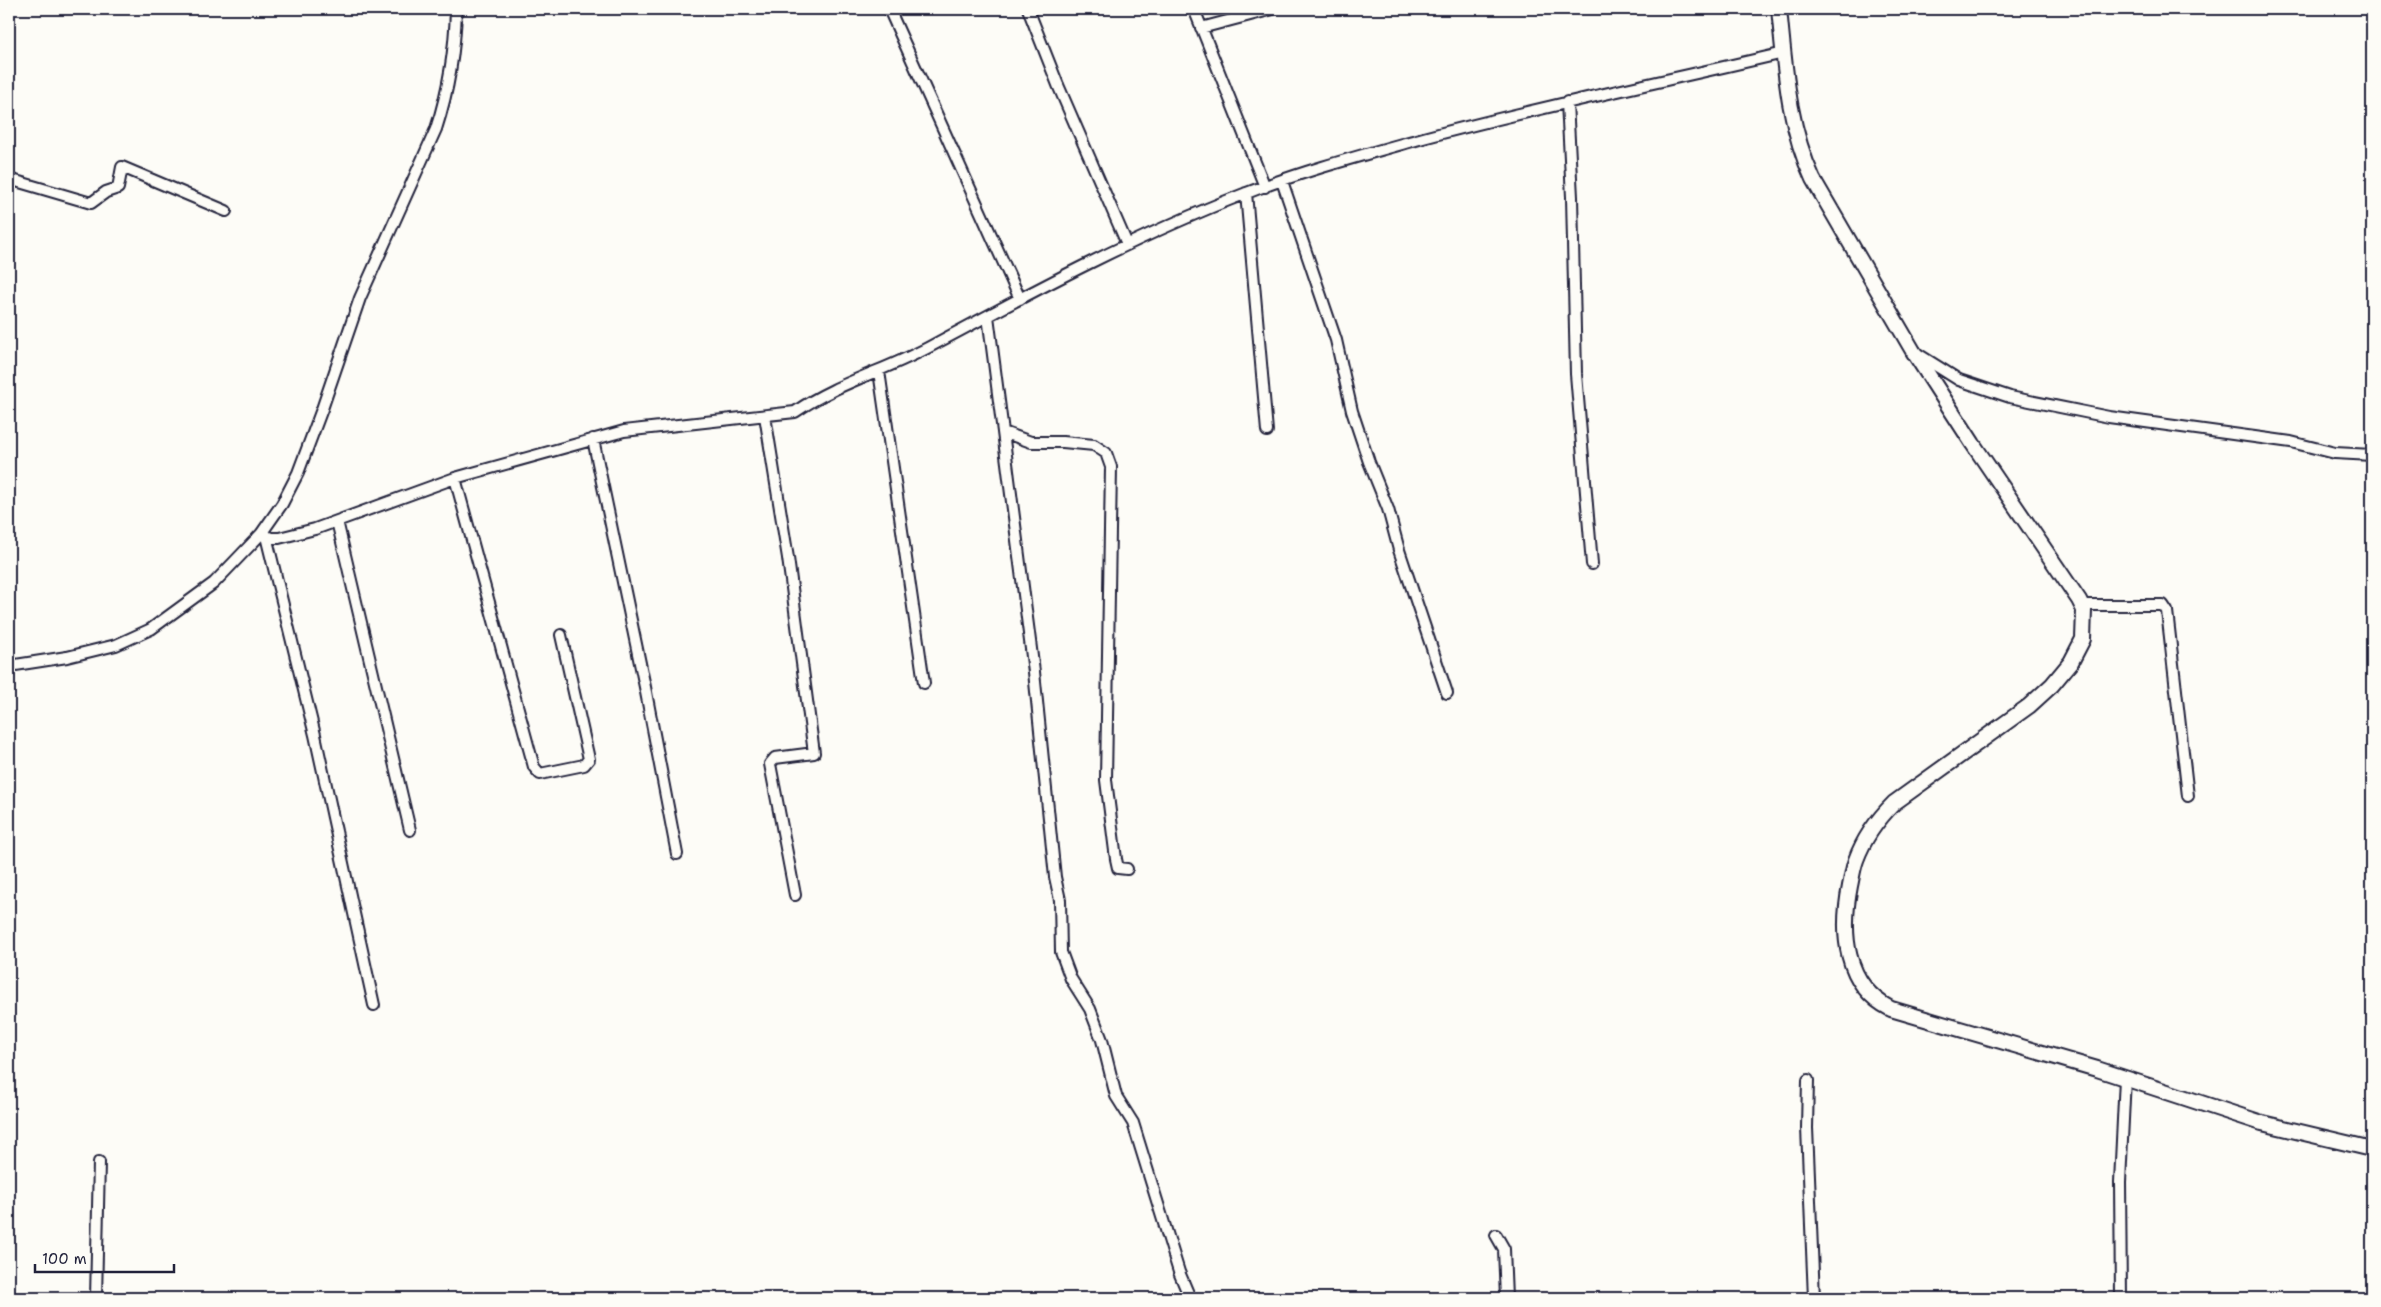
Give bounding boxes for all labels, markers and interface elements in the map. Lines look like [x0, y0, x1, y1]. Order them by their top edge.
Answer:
scale bar [35, 1242, 174, 1274]
text: 100 m [42, 1249, 87, 1269]

